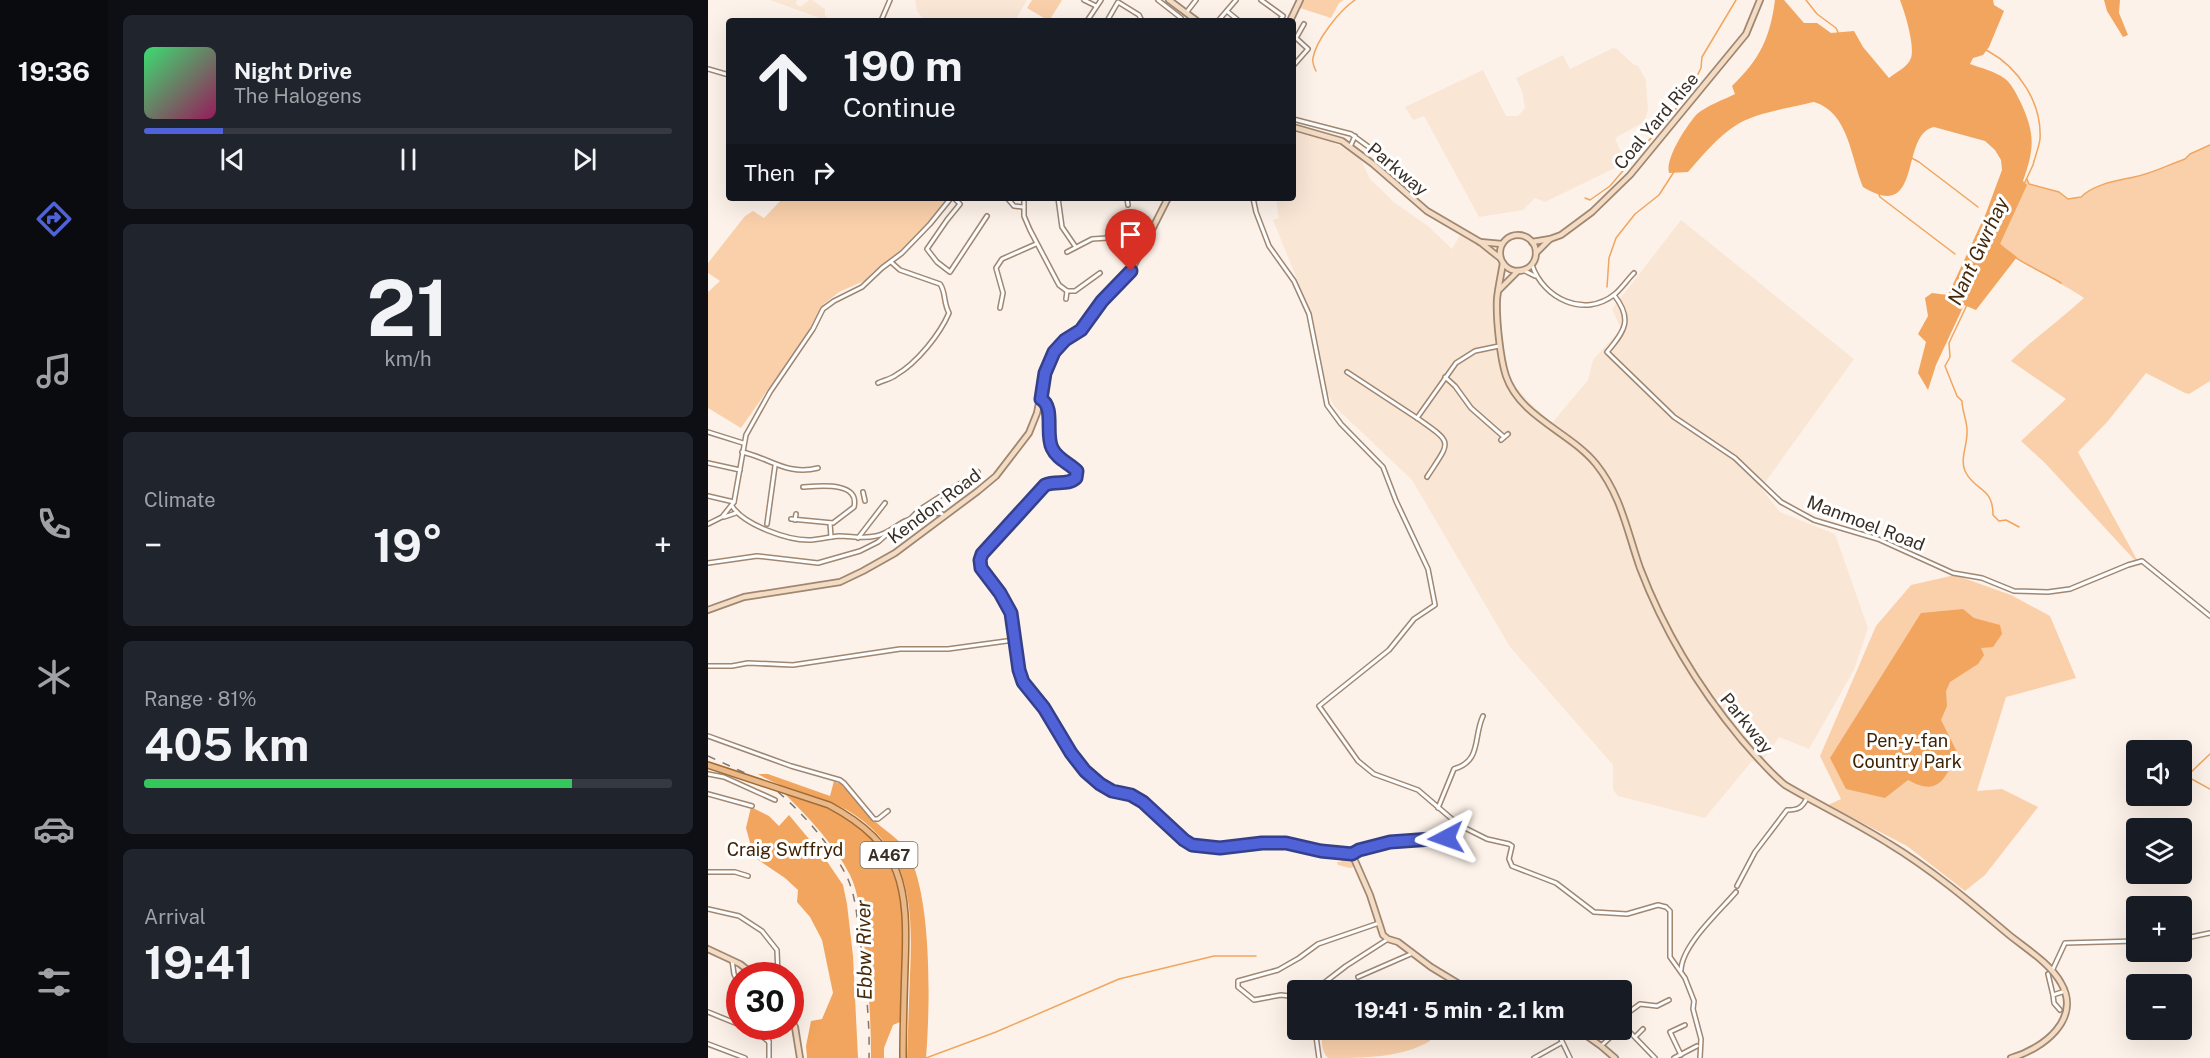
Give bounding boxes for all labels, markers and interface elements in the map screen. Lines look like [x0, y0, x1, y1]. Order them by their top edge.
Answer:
text: 190 m [843, 41, 963, 90]
icon: ahead [744, 42, 822, 120]
text: 19:36 [18, 55, 90, 87]
text: Night Drive [234, 58, 352, 84]
street label: Coal Yard Rise [1609, 68, 1703, 174]
text: The Halogens [234, 84, 362, 108]
text: Continue [843, 91, 956, 123]
street label: Parkway [1364, 138, 1433, 200]
icon: previous [216, 143, 249, 176]
icon: pause [392, 143, 425, 176]
icon: next [568, 143, 601, 176]
icon: right [807, 156, 840, 189]
text: Then [744, 160, 795, 186]
water label: Nant Gwrhay [1942, 192, 2014, 309]
icon: directions [33, 198, 75, 240]
pin [1105, 209, 1156, 271]
icon: arrive [1114, 218, 1147, 251]
text: 21 [367, 262, 449, 354]
text: km/h [384, 347, 432, 371]
icon: music [33, 350, 75, 392]
street label: Kendon Road [883, 464, 985, 548]
text: Climate [144, 488, 216, 512]
street label: Manmoel Road [1804, 491, 1928, 555]
icon: phone [33, 503, 75, 545]
text: 19° [373, 519, 443, 572]
text: − [144, 526, 162, 564]
text: + [654, 526, 672, 564]
icon: climate [33, 656, 75, 698]
text: Range · 81% [144, 687, 257, 711]
street label: Parkway [1716, 689, 1778, 758]
text: 405 km [144, 718, 309, 771]
park label: Pen-y-fan Country Park [1852, 730, 1962, 772]
map controls [2126, 740, 2192, 1040]
button: sound [2126, 740, 2192, 806]
position arrow [1414, 806, 1478, 870]
icon: car [33, 808, 75, 850]
button: layers [2126, 818, 2192, 884]
park label: Craig Swffryd [727, 839, 843, 860]
road number: A467 [860, 842, 918, 868]
button: + [2126, 896, 2192, 962]
water label: Ebbw River [851, 899, 877, 1000]
text: Arrival [144, 905, 206, 929]
text: 19:41 [144, 936, 254, 989]
icon: filters [33, 961, 75, 1003]
speed limit sign: 30 [726, 962, 804, 1040]
button: − [2126, 974, 2192, 1040]
text: 19:41 · 5 min · 2.1 km [1355, 997, 1564, 1023]

